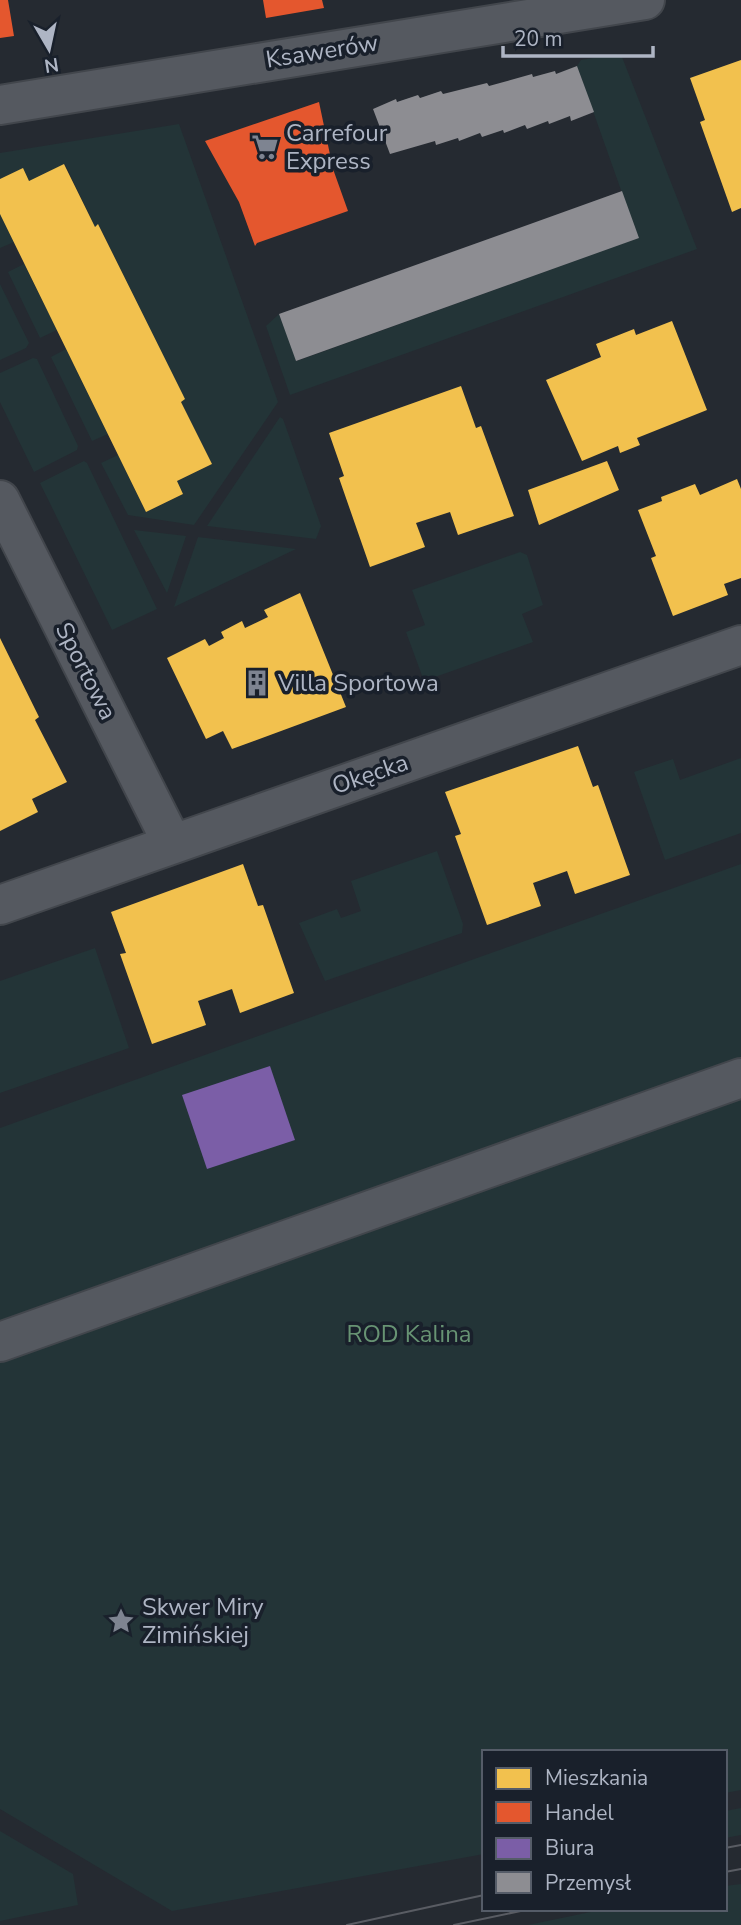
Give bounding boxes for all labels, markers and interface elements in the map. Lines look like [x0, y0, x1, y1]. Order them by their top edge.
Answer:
north arrow [14, 14, 84, 84]
scale bar [503, 14, 654, 58]
text: 20 m [514, 25, 563, 53]
street label: Ksawerów [263, 26, 381, 76]
text: N [42, 51, 61, 79]
place label: Carrefour Express [286, 117, 388, 177]
supermarket icon: Carrefour Express [250, 132, 280, 162]
street label: Sportowa [48, 617, 124, 725]
place label: Villa Sportowa [277, 667, 439, 699]
building icon: Villa Sportowa [242, 668, 272, 698]
street label: Okęcka [328, 746, 412, 802]
park label: ROD Kalina [346, 1318, 472, 1350]
place label: Skwer Miry Zimińskiej [142, 1591, 264, 1651]
place icon: Skwer Miry Zimińskiej [106, 1606, 136, 1636]
legend [482, 1750, 727, 1911]
text: Mieszkania [545, 1764, 648, 1792]
text: Handel [545, 1799, 614, 1827]
text: Biura [545, 1834, 594, 1862]
text: Przemysł [545, 1869, 632, 1897]

